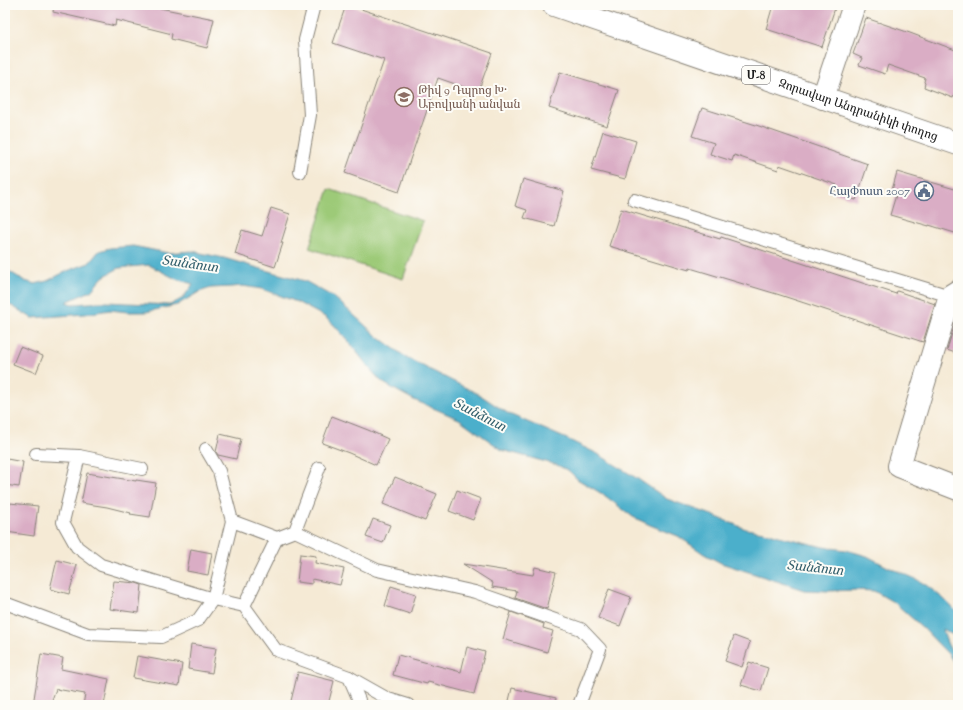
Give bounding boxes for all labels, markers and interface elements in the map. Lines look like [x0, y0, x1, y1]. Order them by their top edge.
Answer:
road number: Մ-8 [742, 66, 770, 84]
street label: Զորավար Անդրանիկի փողոց [776, 75, 940, 146]
place label: Թիվ 9 Դպրոց Խ․ Աբովյանի անվան [418, 82, 520, 114]
school or university icon: Թիվ 9 Դպրոց Խ․ Աբովյանի անվան [393, 86, 415, 108]
public building icon: ՀայՓոստ 2007 [913, 180, 935, 202]
place label: ՀայՓոստ 2007 [829, 183, 910, 201]
water label: Տանձուտ [160, 252, 220, 278]
water label: Տանձուտ [450, 395, 509, 437]
water label: Տանձուտ [786, 557, 845, 581]

